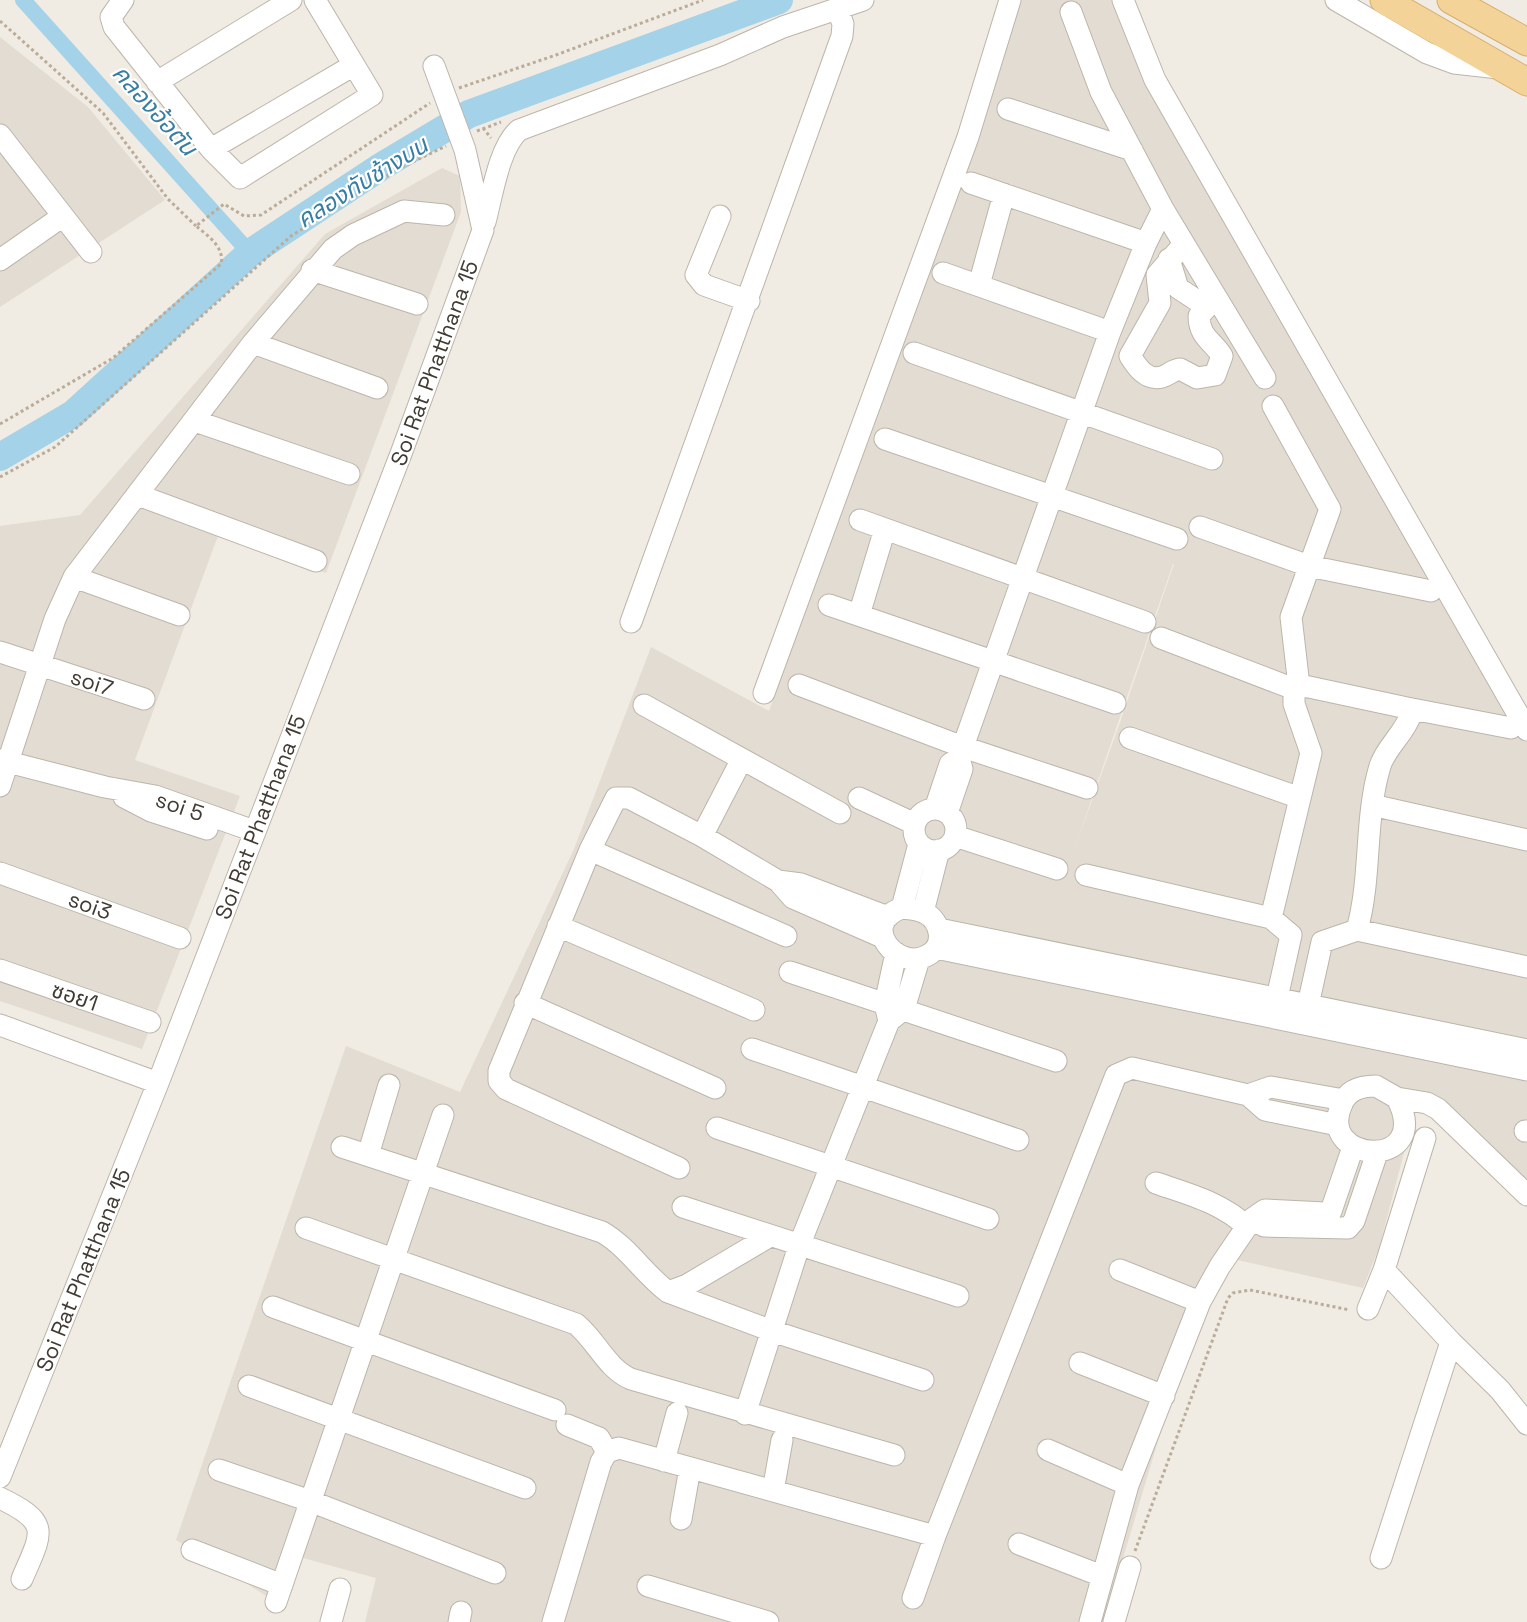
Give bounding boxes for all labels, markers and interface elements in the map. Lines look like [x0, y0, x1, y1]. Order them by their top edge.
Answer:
water label: คลองอ้อตัน [106, 58, 205, 163]
water label: คลองทับช้างบน [290, 129, 435, 235]
street label: Soi Rat Phatthana 15 [384, 256, 484, 470]
street label: soi7 [67, 662, 117, 702]
street label: Soi Rat Phatthana 15 [208, 711, 312, 923]
street label: soi 5 [152, 785, 208, 827]
street label: soi3 [65, 884, 115, 926]
street label: ซอย1 [48, 975, 102, 1017]
street label: Soi Rat Phatthana 15 [29, 1164, 137, 1376]

